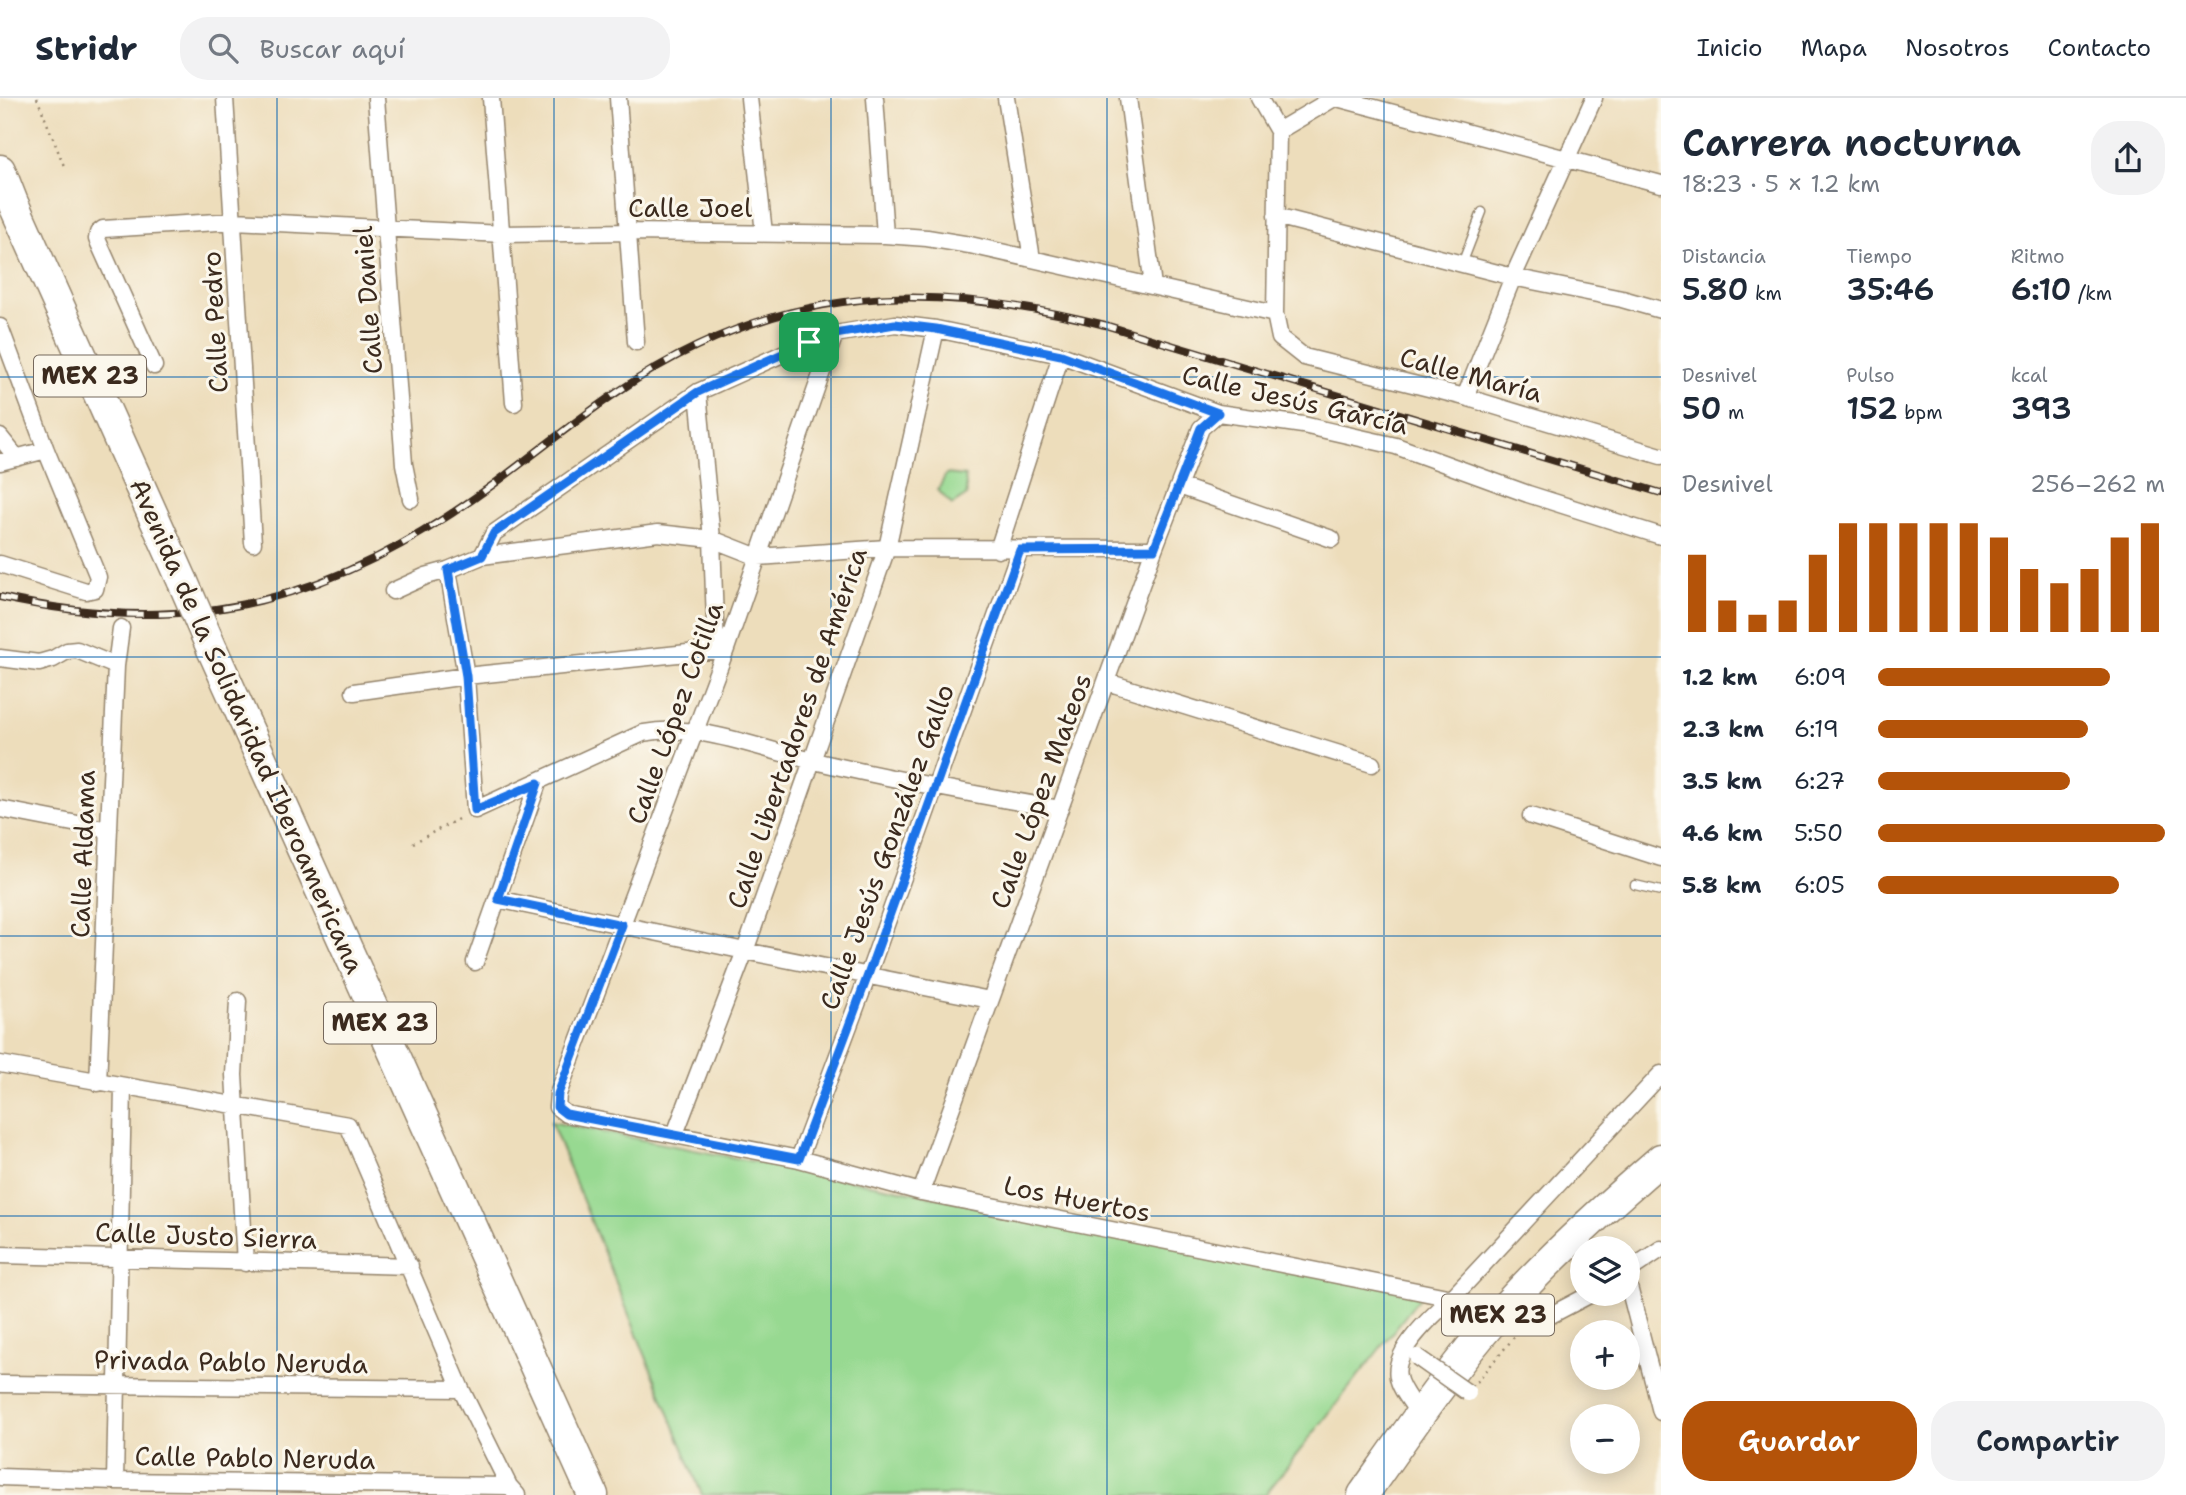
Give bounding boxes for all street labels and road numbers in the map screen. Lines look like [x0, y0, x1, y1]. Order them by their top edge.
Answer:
street label: Calle Joel [628, 190, 752, 225]
street label: Calle Daniel [345, 225, 390, 375]
street label: Calle Pedro [193, 250, 236, 394]
street label: Calle María [1396, 339, 1546, 410]
road number: MEX 23 [34, 356, 146, 396]
street label: Calle Jesús García [1179, 356, 1412, 443]
street label: Avenida de la Solidaridad Iberoamericana [122, 473, 373, 979]
street label: Calle Libertadores de América [718, 543, 875, 913]
street label: Calle López Cotilla [618, 597, 731, 829]
street label: Calle López Mateos [982, 668, 1099, 913]
street label: Calle Jesús González Gallo [811, 679, 962, 1015]
street label: Calle Aldama [62, 769, 103, 939]
road number: MEX 23 [324, 1002, 436, 1043]
street label: Los Huertos [1001, 1167, 1154, 1230]
street label: Calle Justo Sierra [94, 1214, 318, 1257]
road number: MEX 23 [1442, 1294, 1554, 1336]
street label: Privada Pablo Neruda [94, 1342, 368, 1381]
street label: Calle Pablo Neruda [134, 1438, 376, 1477]

